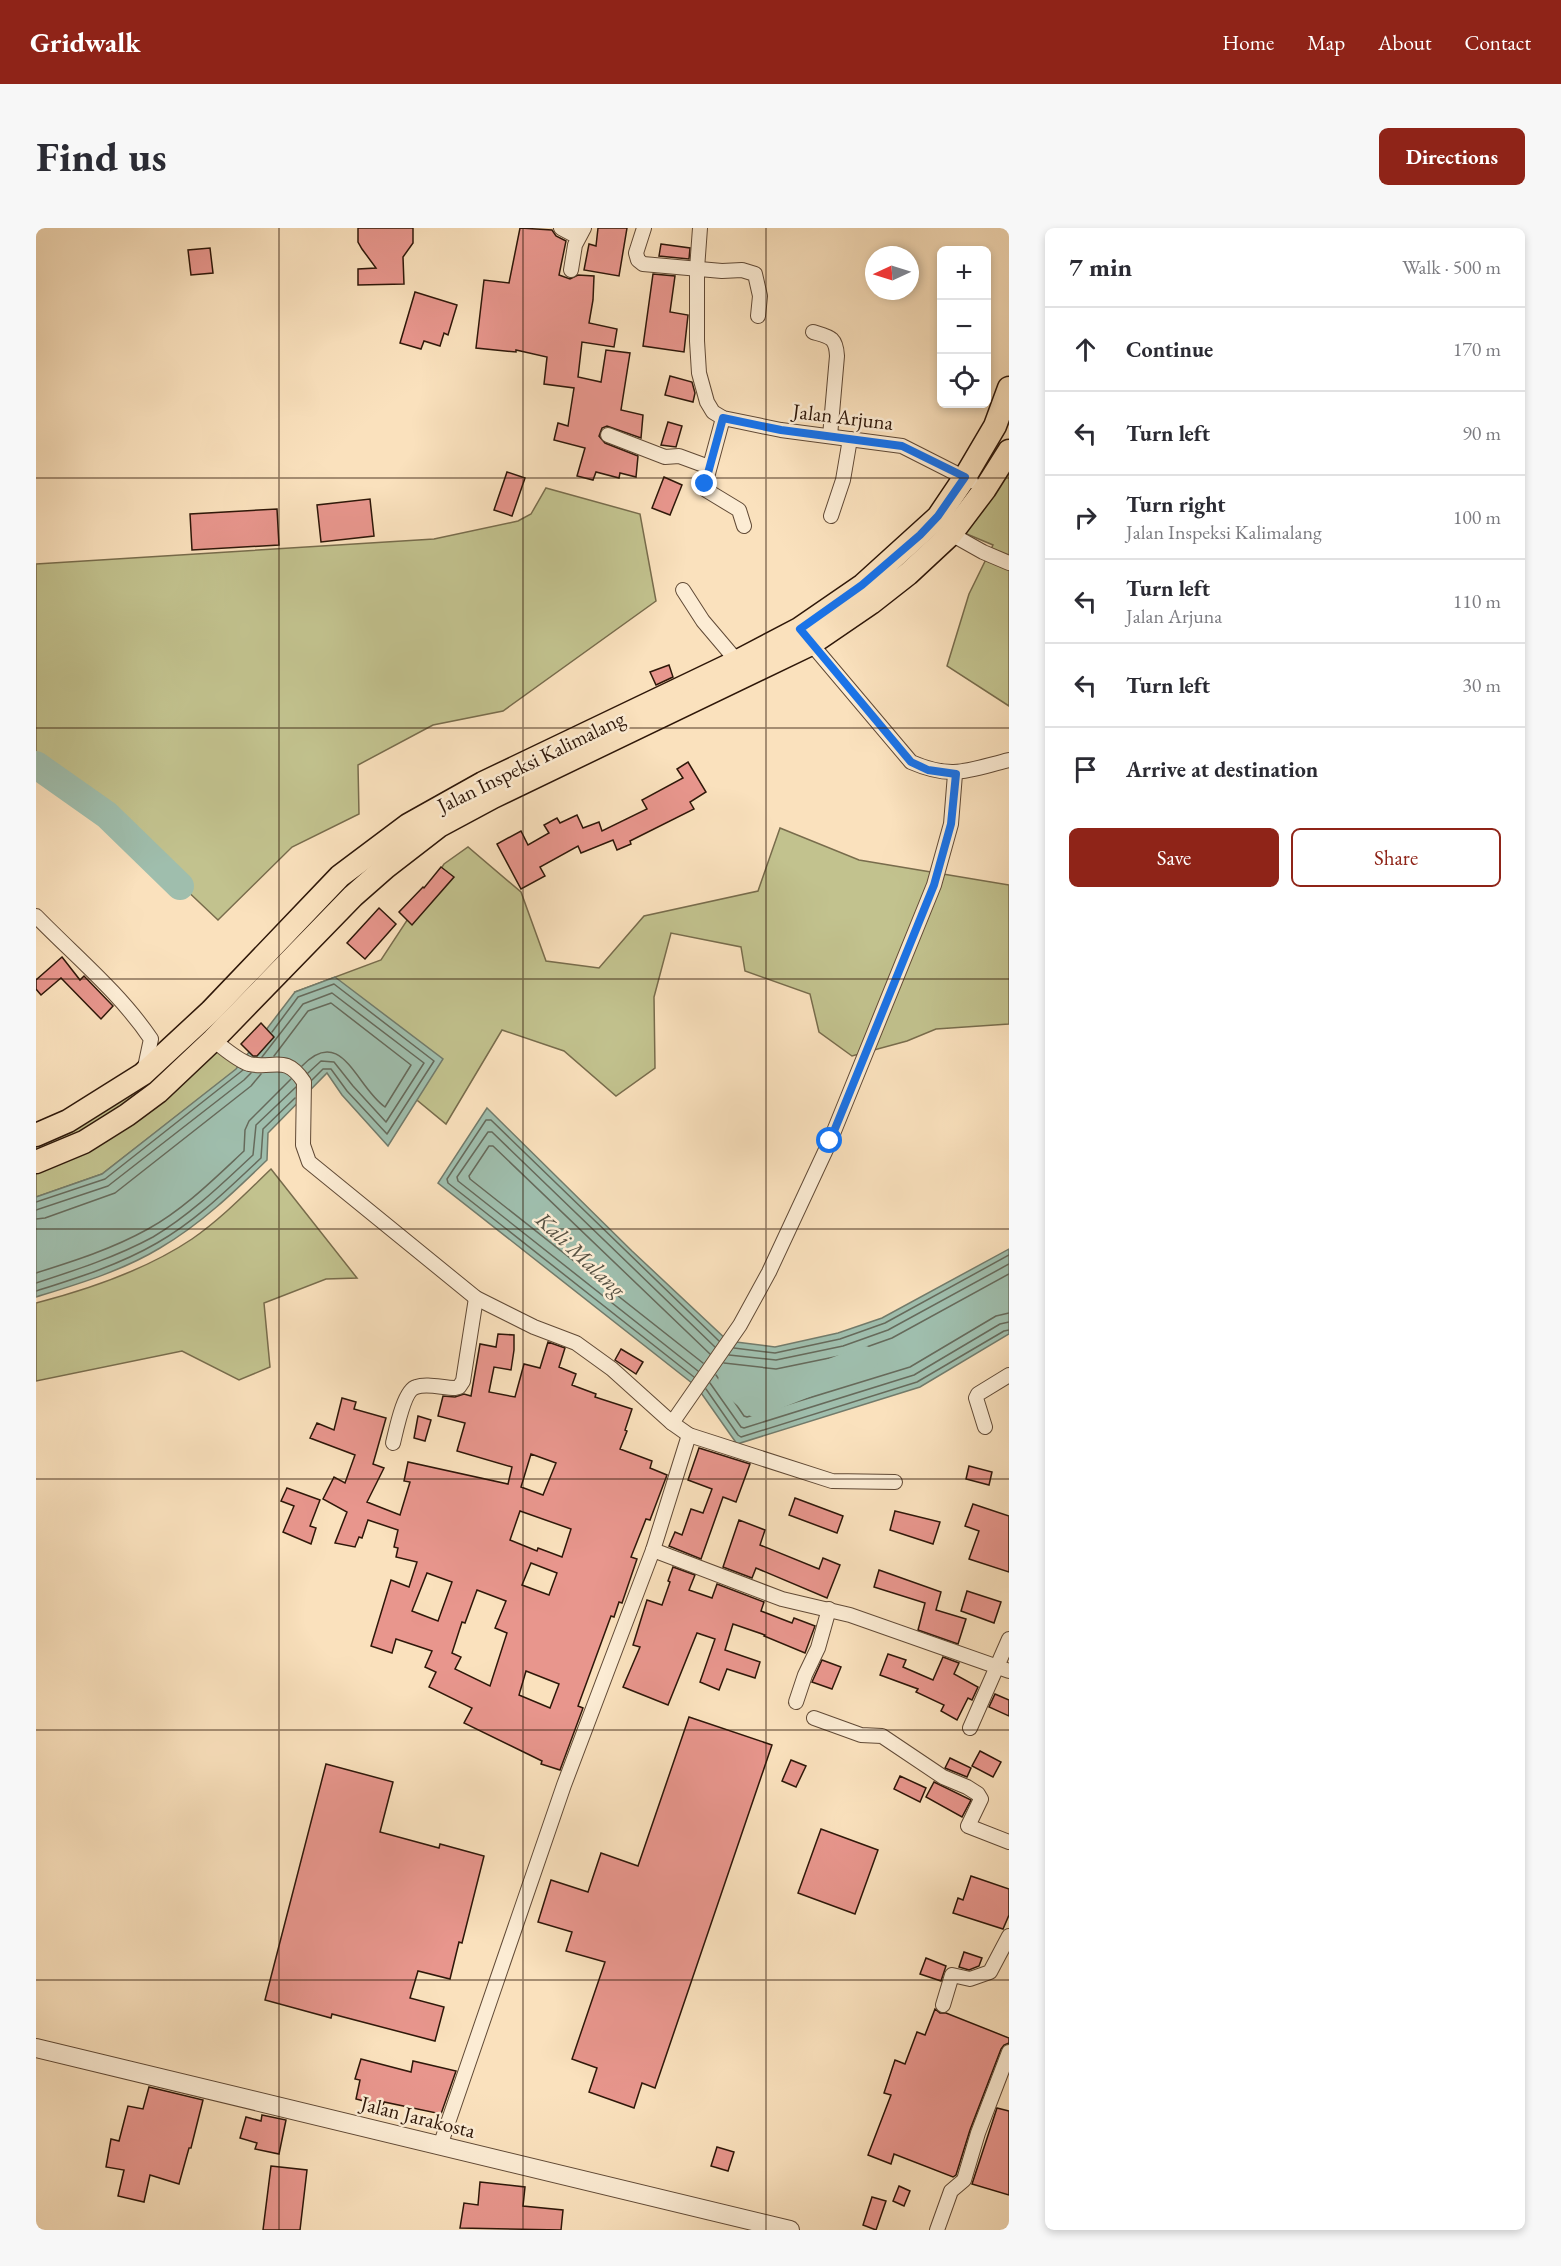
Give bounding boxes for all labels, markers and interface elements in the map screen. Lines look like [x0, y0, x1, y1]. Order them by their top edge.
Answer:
text: Gridwalk [30, 24, 141, 60]
text: Home [1222, 29, 1274, 56]
text: Map [1307, 29, 1345, 56]
text: About [1378, 29, 1431, 56]
text: Contact [1464, 29, 1531, 56]
button: Directions [1379, 128, 1525, 185]
text: Find us [36, 129, 167, 184]
north arrow [865, 246, 919, 300]
map controls [937, 246, 991, 408]
button: + [937, 246, 991, 300]
text: 7 min [1069, 250, 1132, 284]
text: Walk · 500 m [1402, 254, 1501, 280]
button: − [937, 300, 991, 354]
icon: ahead [1069, 333, 1102, 366]
text: Continue [1126, 335, 1213, 364]
text: 170 m [1453, 336, 1501, 362]
button: locate [937, 354, 991, 408]
street label: Jalan Arjuna [789, 397, 895, 436]
icon: left [1069, 417, 1102, 450]
text: Turn left [1126, 419, 1210, 448]
text: 90 m [1462, 420, 1501, 446]
route end [691, 470, 717, 496]
text: Turn right [1126, 490, 1225, 519]
icon: right [1069, 501, 1102, 534]
text: 100 m [1453, 504, 1501, 530]
text: Jalan Inspeksi Kalimalang [1126, 519, 1322, 545]
text: Turn left [1126, 574, 1210, 603]
icon: left [1069, 585, 1102, 618]
text: 110 m [1453, 588, 1501, 614]
text: Jalan Arjuna [1126, 603, 1222, 629]
icon: left [1069, 669, 1102, 702]
text: Turn left [1126, 671, 1210, 700]
text: 30 m [1462, 672, 1501, 698]
street label: Jalan Inspeksi Kalimalang [431, 704, 630, 820]
icon: arrive [1069, 753, 1102, 786]
text: Arrive at destination [1126, 755, 1318, 784]
button: Save [1069, 828, 1279, 887]
button: Share [1291, 828, 1501, 887]
route start [816, 1127, 842, 1153]
water label: Kali Malang [529, 1205, 632, 1304]
street label: Jalan Jarakosta [356, 2089, 479, 2144]

